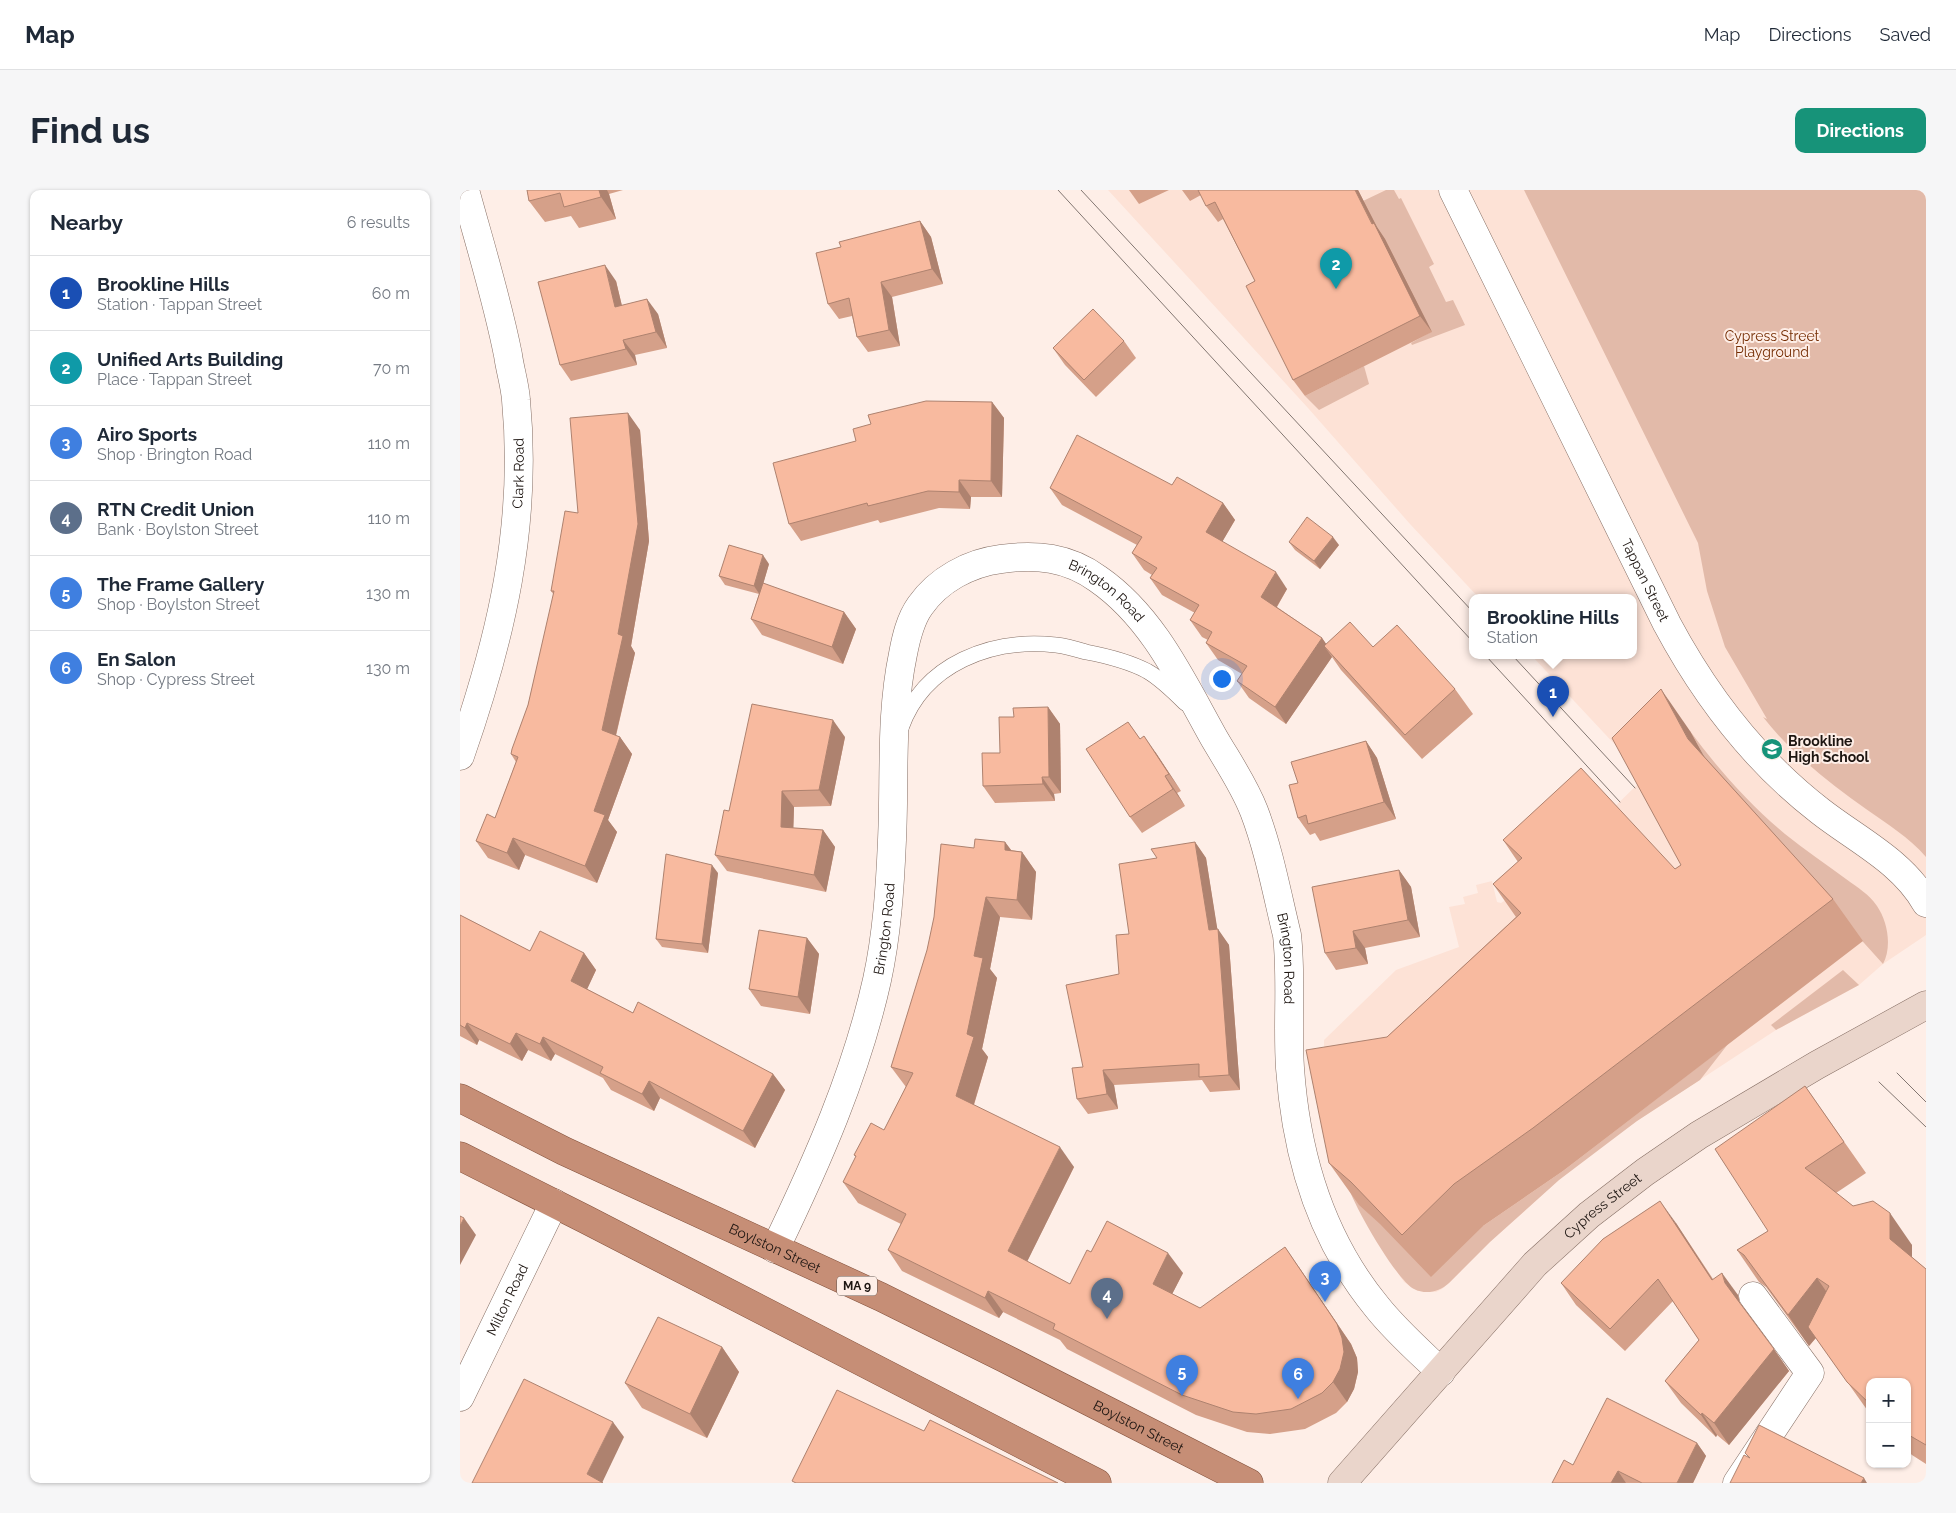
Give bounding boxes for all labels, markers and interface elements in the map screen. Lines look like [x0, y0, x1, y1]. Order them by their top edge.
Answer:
text: Map [25, 20, 75, 49]
text: Map [1704, 24, 1740, 45]
text: Directions [1768, 24, 1852, 45]
text: Saved [1880, 24, 1931, 45]
button: Directions [1795, 108, 1926, 153]
text: Find us [30, 110, 150, 151]
text: Nearby [50, 210, 123, 235]
text: 6 results [347, 213, 410, 232]
pin: 2 [1320, 248, 1352, 289]
text: Brookline Hills [97, 273, 230, 295]
text: 1 [62, 284, 70, 303]
text: 60 m [372, 284, 410, 303]
text: Station · Tappan Street [97, 295, 262, 314]
park label: Cypress Street Playground [1725, 328, 1820, 360]
text: Unified Arts Building [97, 348, 283, 370]
text: 2 [61, 359, 71, 378]
text: 70 m [373, 359, 410, 378]
text: Place · Tappan Street [97, 370, 252, 389]
text: Airo Sports [97, 423, 197, 445]
text: 3 [62, 434, 70, 453]
text: 110 m [368, 434, 410, 453]
street label: Clark Road [509, 438, 527, 509]
text: Shop · Brington Road [97, 445, 252, 464]
text: RTN Credit Union [97, 498, 254, 520]
text: 4 [61, 509, 71, 528]
text: 110 m [368, 509, 410, 528]
text: Bank · Boylston Street [97, 520, 259, 539]
street label: Tappan Street [1618, 536, 1673, 624]
street label: Brington Road [1066, 556, 1148, 625]
text: The Frame Gallery [97, 573, 264, 595]
text: 5 [62, 584, 70, 603]
text: 130 m [366, 584, 410, 603]
popup [1469, 594, 1637, 659]
text: Shop · Boylston Street [97, 595, 260, 614]
text: Brookline Hills [1487, 606, 1619, 628]
text: Station [1487, 628, 1538, 647]
text: En Salon [97, 648, 176, 670]
text: 6 [61, 659, 71, 678]
text: 130 m [366, 659, 410, 678]
your location [1209, 666, 1235, 692]
text: Shop · Cypress Street [97, 670, 255, 689]
pin: 1 [1537, 676, 1569, 717]
place label: Brookline High School [1788, 733, 1870, 765]
school or university icon: Brookline High School [1760, 737, 1784, 761]
street label: Brington Road [870, 882, 898, 976]
street label: Brington Road [1274, 911, 1297, 1004]
street label: Cypress Street [1561, 1170, 1645, 1242]
street label: Boylston Street [727, 1220, 824, 1276]
street label: Milton Road [483, 1261, 531, 1338]
pin: 3 [1309, 1261, 1341, 1302]
road number: MA 9 [837, 1276, 877, 1296]
pin: 4 [1091, 1278, 1123, 1319]
pin: 5 [1166, 1355, 1198, 1396]
pin: 6 [1282, 1358, 1314, 1399]
map controls [1866, 1378, 1911, 1468]
button: + [1866, 1378, 1911, 1423]
street label: Boylston Street [1091, 1397, 1187, 1456]
button: − [1866, 1423, 1911, 1468]

